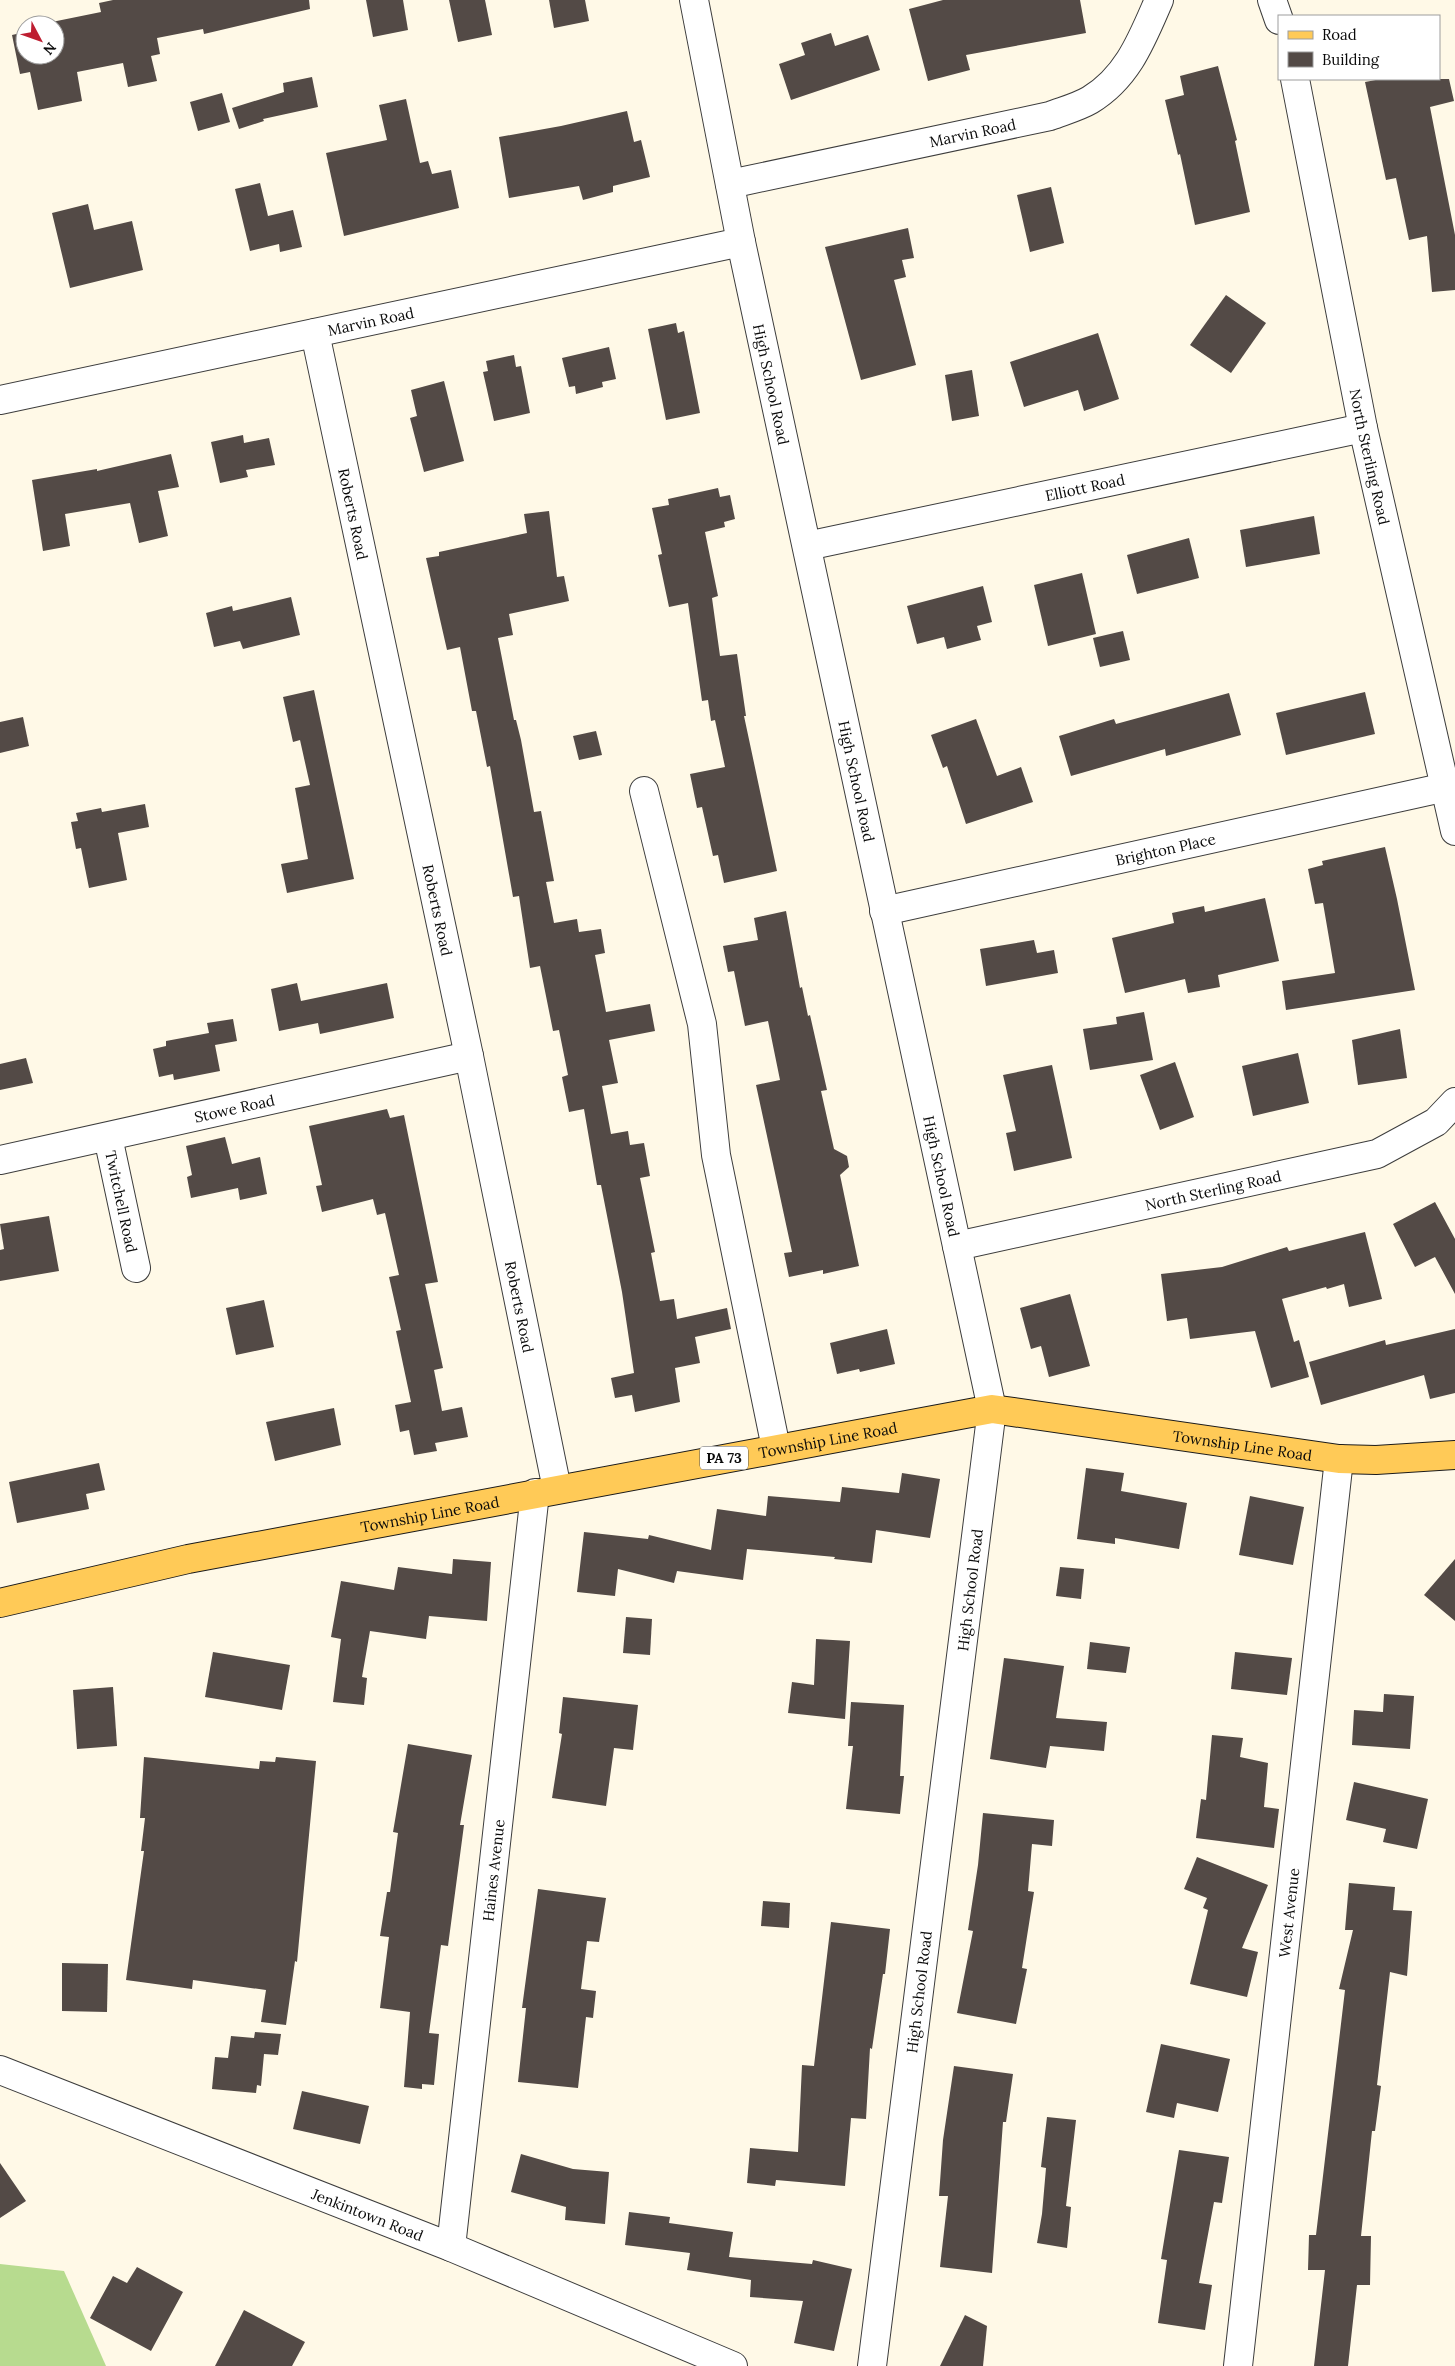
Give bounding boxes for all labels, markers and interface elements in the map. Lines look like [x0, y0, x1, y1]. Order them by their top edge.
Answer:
north arrow [15, 15, 65, 65]
legend [1278, 15, 1440, 80]
text: Road [1322, 25, 1357, 44]
text: N [39, 39, 60, 59]
text: Building [1322, 50, 1380, 69]
street label: Marvin Road [928, 114, 1018, 151]
street label: Marvin Road [326, 303, 416, 339]
street label: High School Road [749, 322, 794, 447]
street label: North Sterling Road [1346, 387, 1394, 526]
street label: Roberts Road [335, 466, 373, 561]
street label: Elliott Road [1043, 469, 1126, 505]
street label: High School Road [835, 719, 879, 843]
street label: Brighton Place [1113, 829, 1217, 869]
street label: Roberts Road [419, 863, 457, 958]
street label: Stowe Road [192, 1090, 276, 1126]
street label: High School Road [920, 1114, 964, 1238]
street label: Twitchell Road [102, 1149, 142, 1254]
street label: North Sterling Road [1143, 1166, 1283, 1214]
street label: Roberts Road [501, 1259, 539, 1354]
street label: Township Line Road [757, 1417, 899, 1462]
street label: Township Line Road [1171, 1426, 1313, 1465]
road number: PA 73 [700, 1446, 748, 1470]
street label: Township Line Road [359, 1492, 501, 1536]
street label: High School Road [953, 1528, 987, 1652]
street label: Haines Avenue [478, 1818, 508, 1922]
street label: West Avenue [1274, 1867, 1303, 1959]
street label: High School Road [902, 1930, 936, 2054]
street label: Jenkintown Road [308, 2183, 426, 2245]

